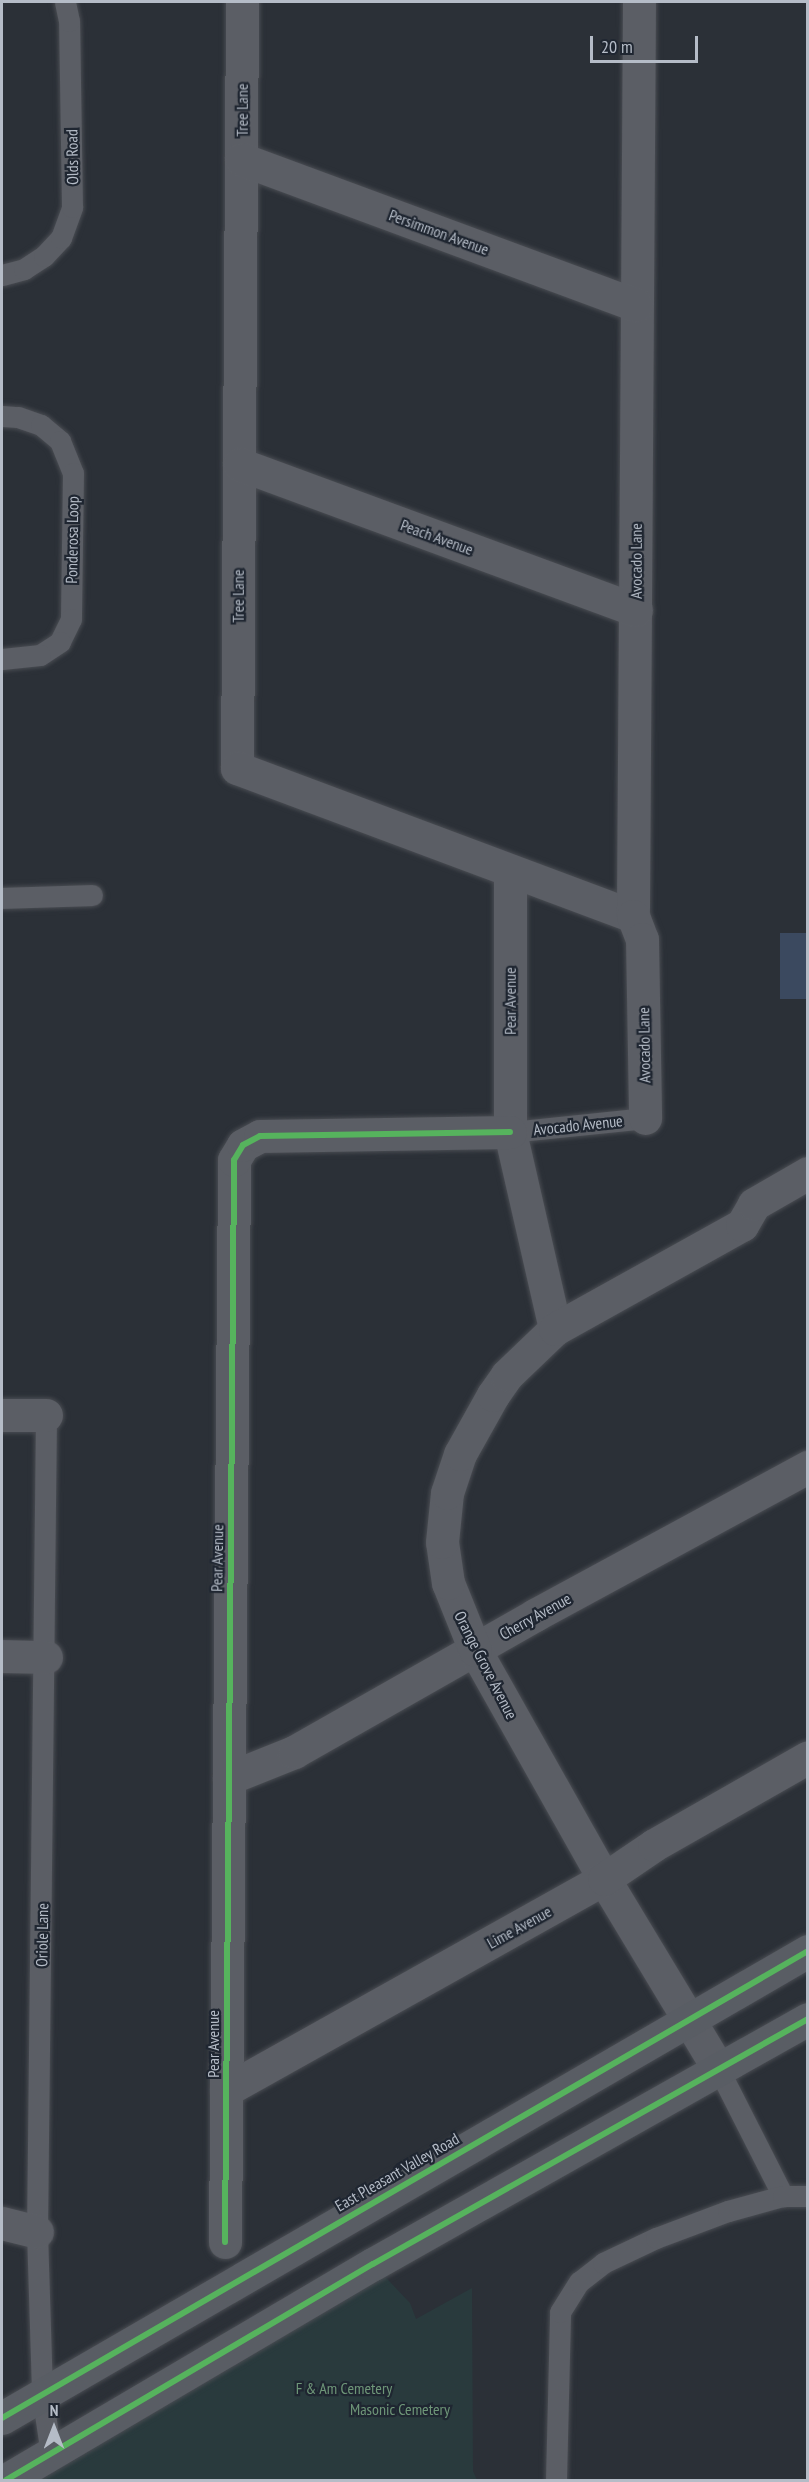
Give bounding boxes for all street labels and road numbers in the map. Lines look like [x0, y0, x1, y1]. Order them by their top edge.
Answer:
street label: Tree Lane [232, 83, 252, 137]
street label: Olds Road [62, 129, 82, 185]
street label: Persimmon Avenue [386, 205, 492, 259]
street label: Ponderosa Loop [62, 496, 82, 584]
street label: Peach Avenue [398, 515, 476, 559]
street label: Avocado Lane [626, 523, 646, 599]
street label: Tree Lane [228, 569, 248, 623]
street label: Pear Avenue [500, 967, 520, 1035]
street label: Avocado Lane [634, 1007, 654, 1083]
street label: Avocado Avenue [532, 1111, 624, 1139]
street label: Pear Avenue [207, 1524, 227, 1592]
street label: Cherry Avenue [496, 1588, 574, 1644]
street label: Orange Grove Avenue [450, 1608, 522, 1722]
street label: Lime Avenue [483, 1901, 555, 1953]
street label: Oriole Lane [32, 1903, 52, 1967]
street label: Pear Avenue [203, 2010, 223, 2078]
street label: East Pleasant Valley Road [331, 2129, 463, 2215]

